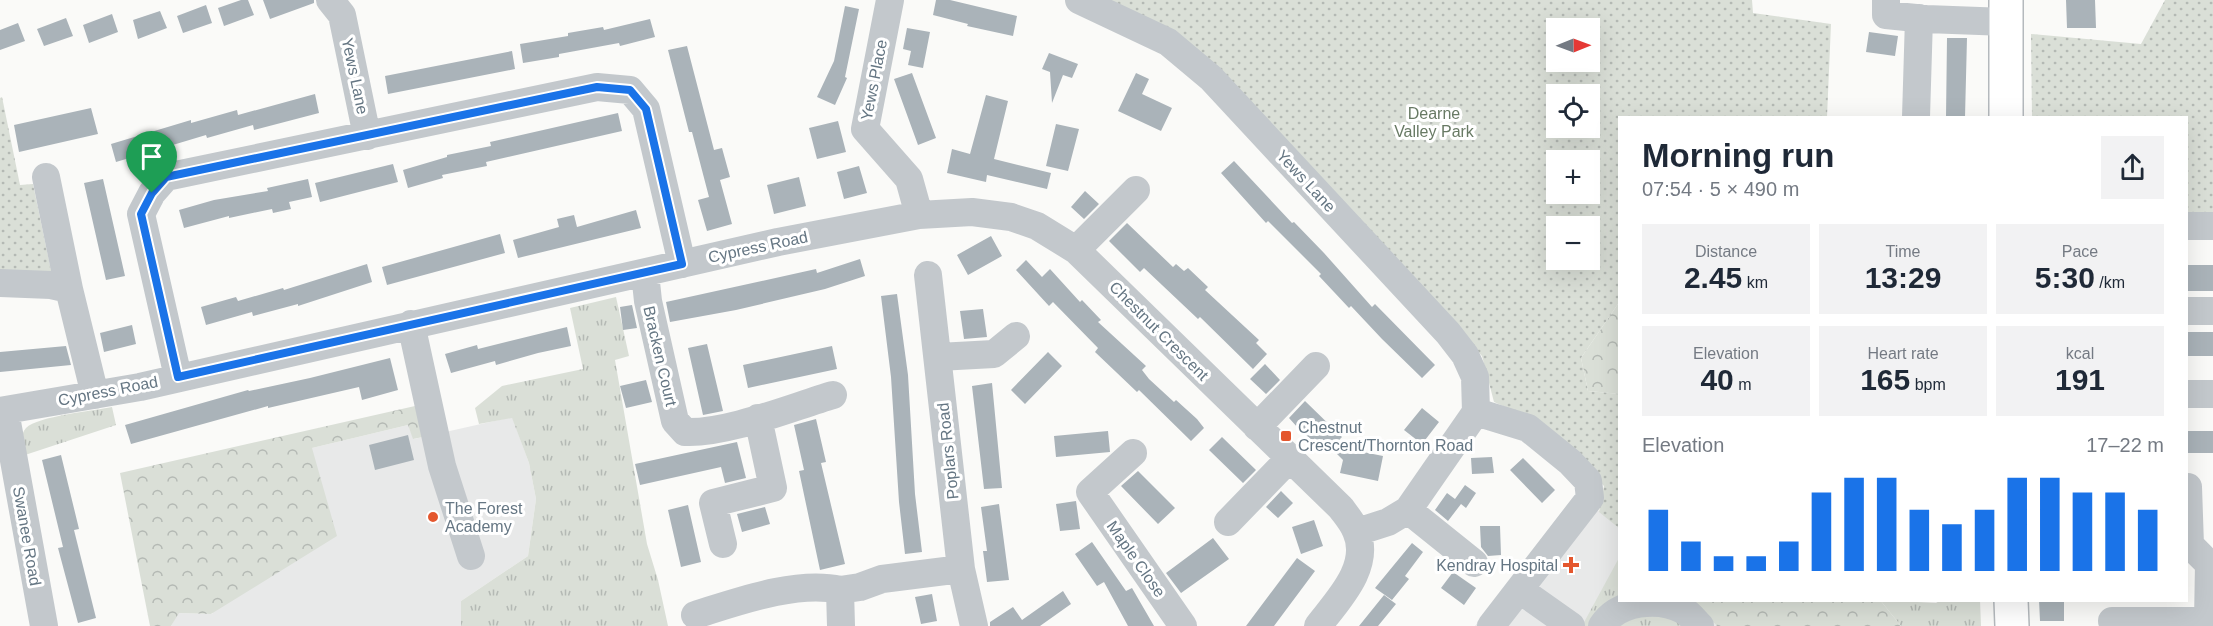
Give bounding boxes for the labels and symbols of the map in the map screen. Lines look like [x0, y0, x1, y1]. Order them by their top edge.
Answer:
north arrow [1546, 18, 1600, 72]
street label: Yews Lane [339, 36, 371, 116]
street label: Yews Place [858, 38, 890, 122]
park label: Dearne Valley Park [1394, 105, 1475, 140]
pin [126, 131, 177, 193]
street label: Yews Lane [1273, 147, 1339, 215]
street label: Cypress Road [707, 228, 809, 266]
street label: Chestnut Crescent [1106, 278, 1212, 384]
street label: Bracken Court [640, 304, 680, 408]
street label: Cypress Road [57, 373, 159, 409]
street label: Poplars Road [934, 402, 962, 500]
place label: Chestnut Crescent/Thornton Road [1298, 419, 1473, 454]
marker: Chestnut Crescent/Thornton Road [1279, 429, 1293, 443]
street label: Swanee Road [10, 485, 44, 587]
place label: The Forest Academy [445, 500, 523, 535]
marker: The Forest Academy [426, 510, 440, 524]
street label: Maple Close [1104, 518, 1169, 600]
marker: Kendray Hospital [1562, 556, 1580, 574]
place label: Kendray Hospital [1436, 557, 1558, 574]

